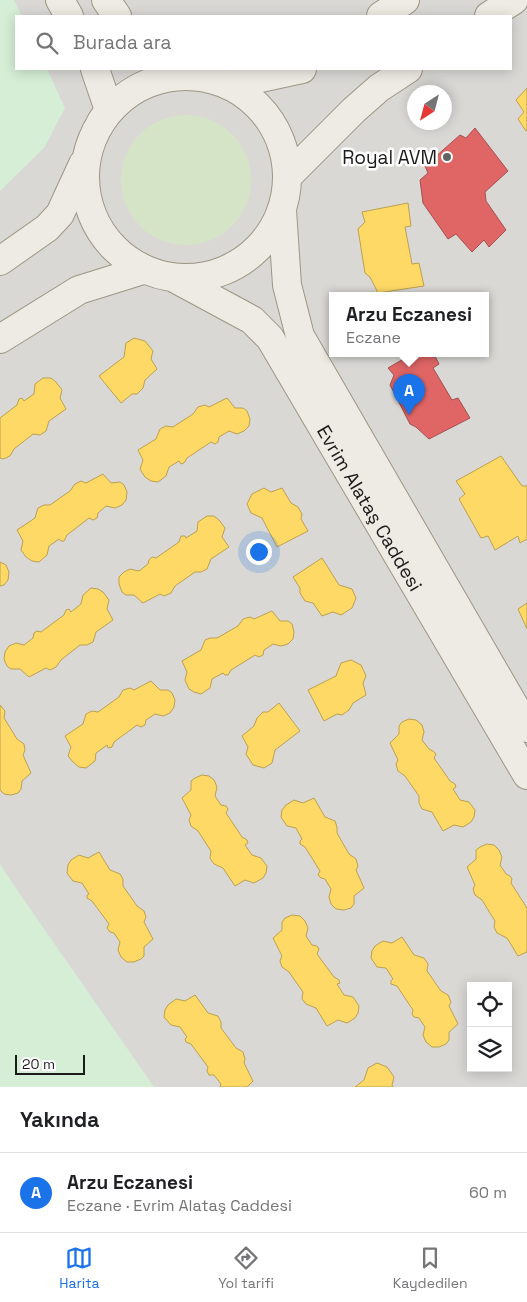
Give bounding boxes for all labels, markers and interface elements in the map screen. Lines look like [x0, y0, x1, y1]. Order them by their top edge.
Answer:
search box [15, 15, 512, 70]
icon: search [33, 29, 61, 57]
text: Burada ara [73, 30, 171, 55]
north arrow [407, 85, 452, 130]
place label: Royal AVM [342, 145, 437, 170]
marker: Royal AVM [441, 151, 453, 163]
popup [329, 292, 489, 357]
text: Arzu Eczanesi [346, 302, 472, 327]
text: Eczane [346, 327, 401, 348]
pin: A [393, 374, 425, 415]
street label: Evrim Alataş Caddesi [311, 420, 429, 596]
your location [246, 539, 272, 565]
map controls [467, 982, 512, 1072]
button: locate [467, 982, 512, 1027]
button: layers [467, 1027, 512, 1072]
scale bar [15, 1052, 85, 1075]
text: 20 m [22, 1055, 55, 1073]
text: Yakında [20, 1106, 99, 1133]
text: Arzu Eczanesi [67, 1170, 193, 1195]
text: A [31, 1182, 41, 1203]
text: 60 m [469, 1182, 507, 1203]
text: Eczane · Evrim Alataş Caddesi [67, 1195, 292, 1216]
tab: Harita [59, 1244, 100, 1292]
tab: Yol tarifi [218, 1244, 274, 1292]
tab: Kaydedilen [393, 1244, 468, 1292]

